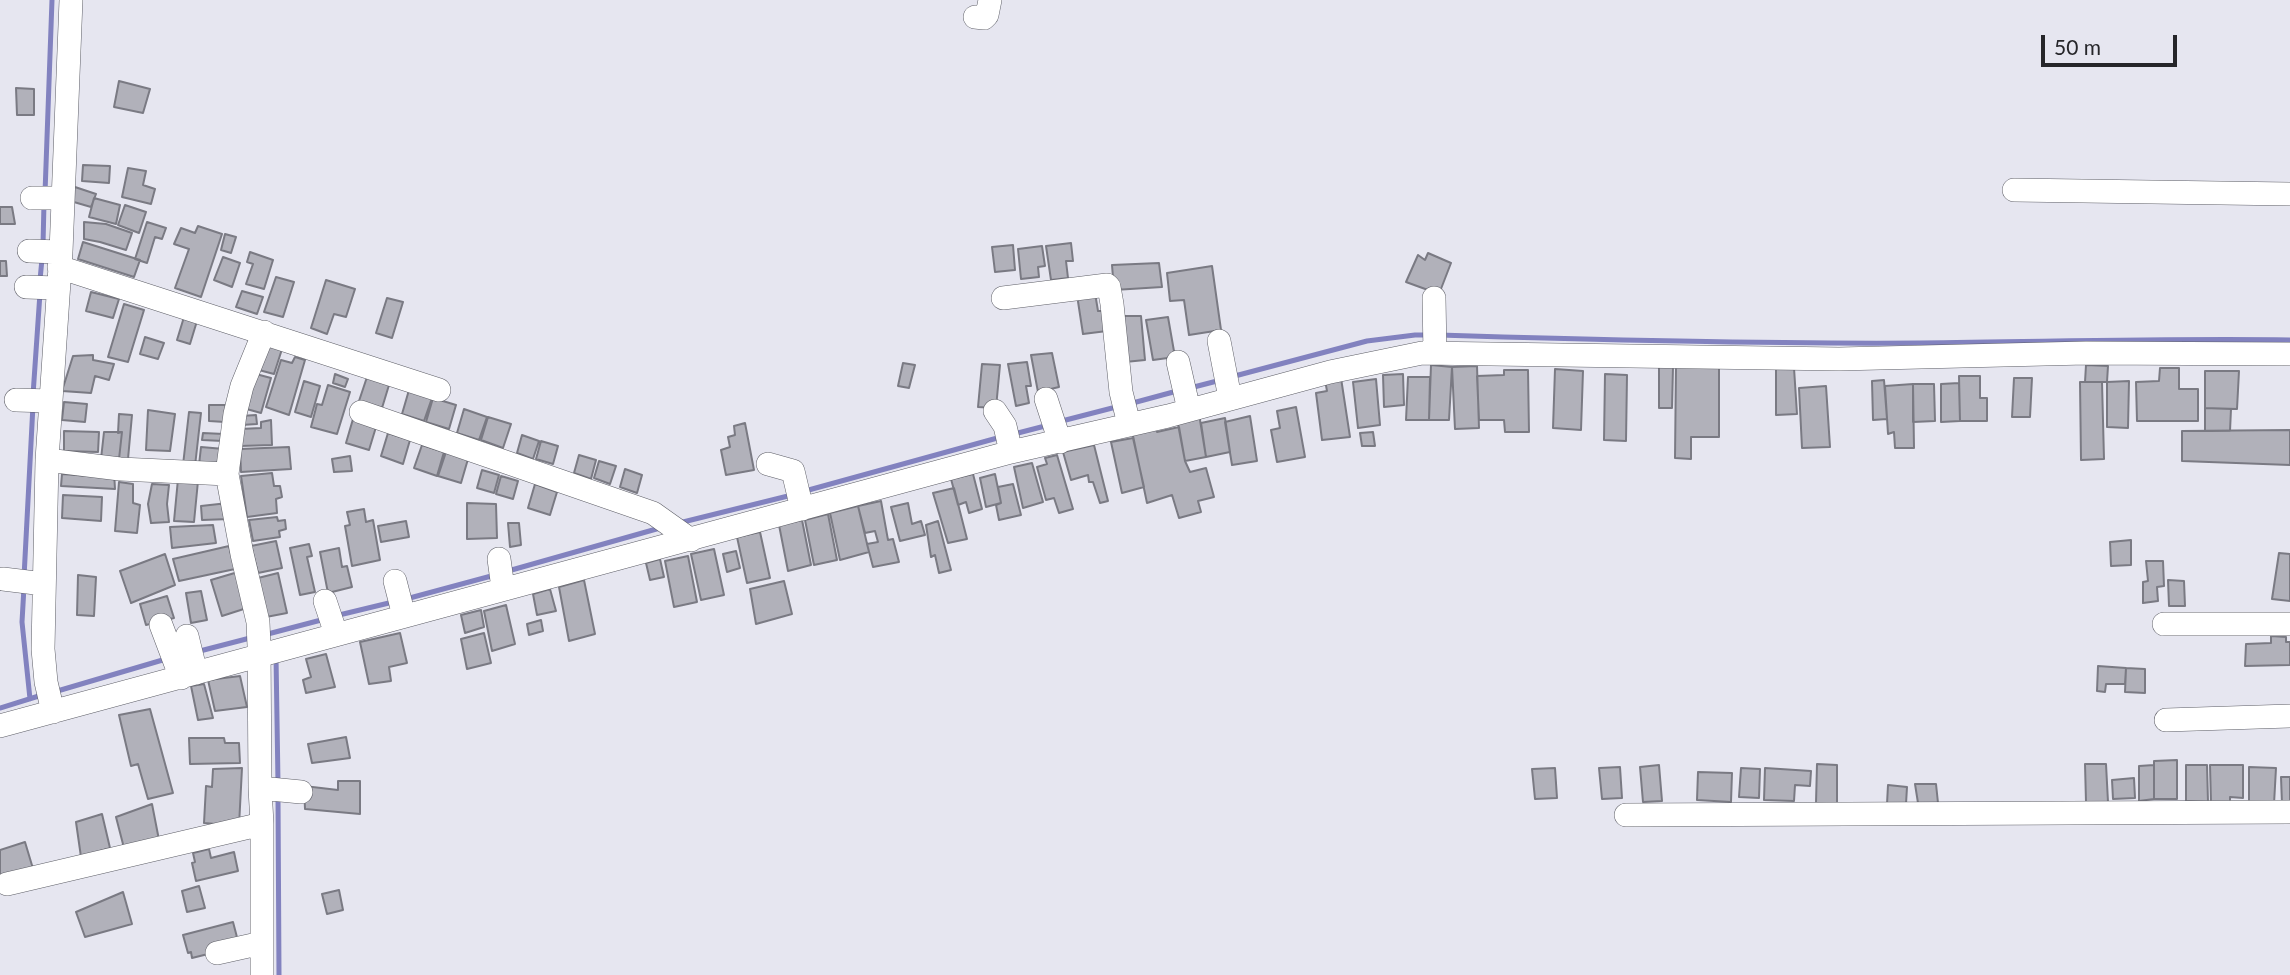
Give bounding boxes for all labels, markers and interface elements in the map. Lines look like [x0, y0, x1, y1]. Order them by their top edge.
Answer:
scale bar [2045, 21, 2182, 65]
text: 50 m [2054, 34, 2101, 59]

